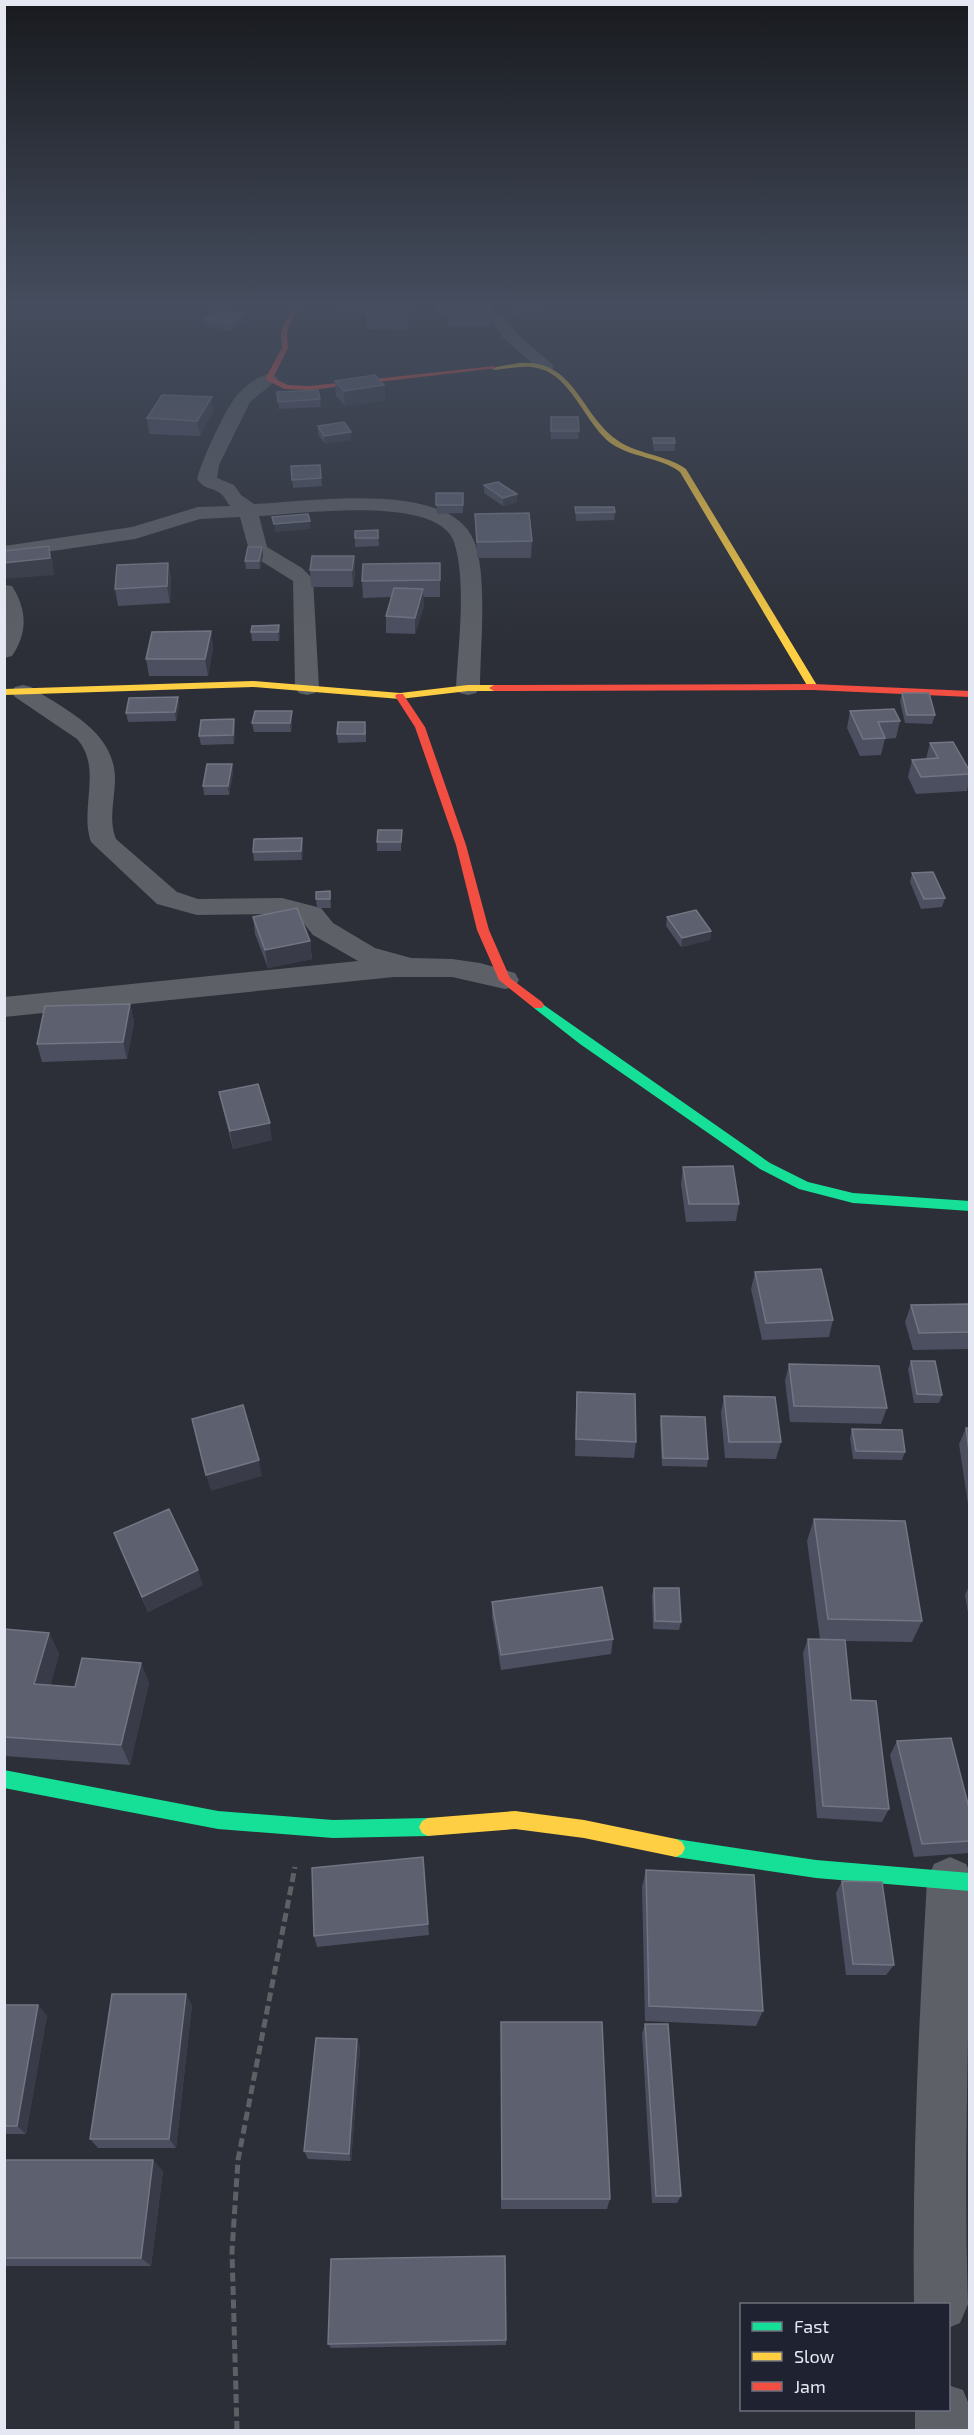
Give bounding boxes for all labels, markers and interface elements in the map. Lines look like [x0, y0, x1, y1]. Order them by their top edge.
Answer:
legend [740, 2303, 950, 2411]
text: Fast [794, 2315, 829, 2337]
text: Slow [794, 2345, 835, 2367]
text: Jam [794, 2375, 826, 2397]

